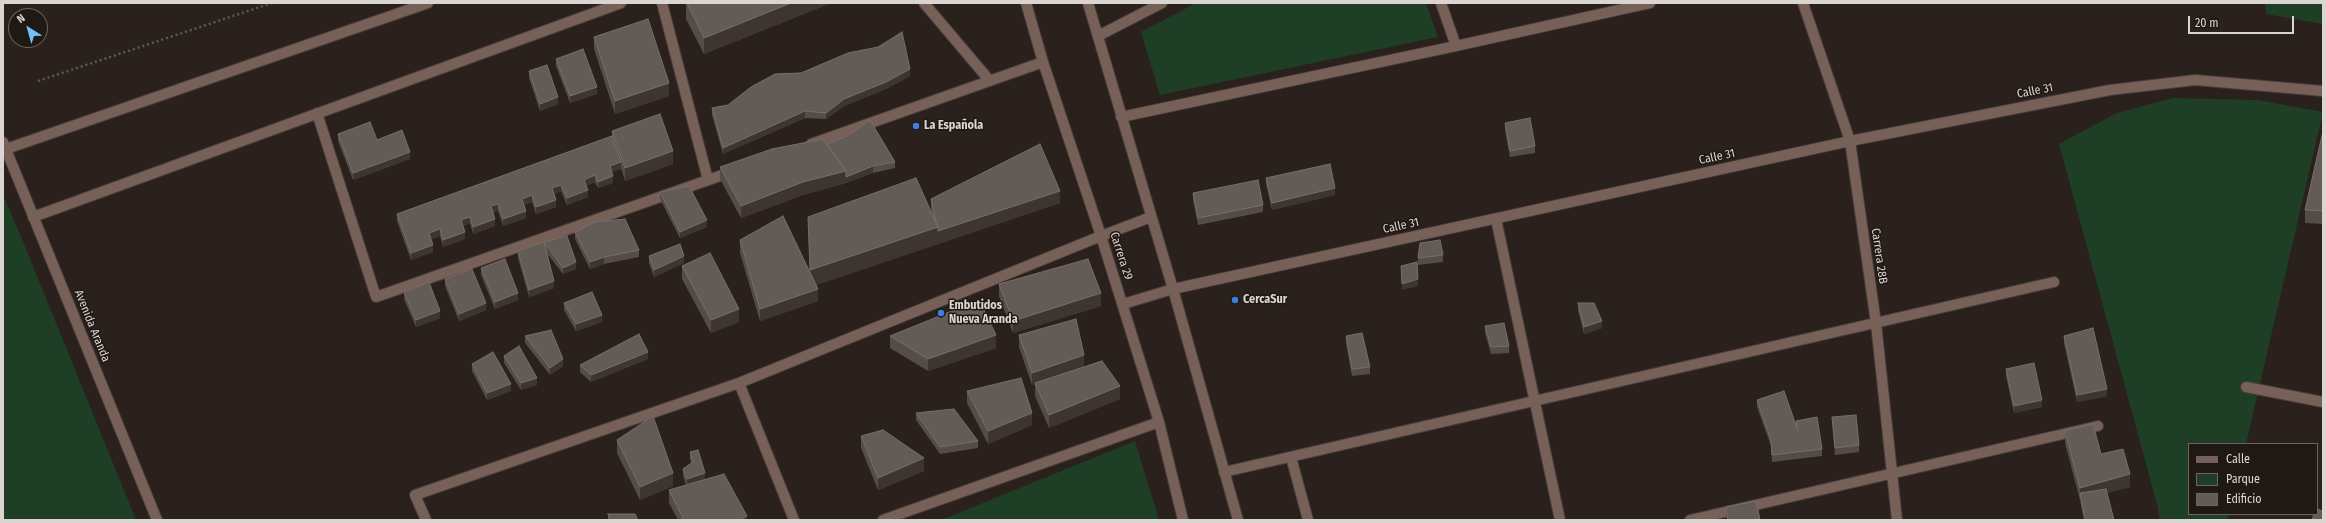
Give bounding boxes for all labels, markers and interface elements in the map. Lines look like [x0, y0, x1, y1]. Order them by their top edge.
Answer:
north arrow [8, 8, 48, 48]
scale bar [2190, 8, 2296, 34]
text: N [15, 12, 28, 26]
text: 20 m [2195, 16, 2219, 30]
street label: Calle 31 [2016, 80, 2054, 102]
place label: La Española [924, 119, 983, 133]
marker: La Española [911, 121, 921, 131]
street label: Calle 31 [1698, 146, 1736, 168]
street label: Calle 31 [1382, 215, 1420, 237]
street label: Carrera 28B [1868, 227, 1890, 285]
street label: Carrera 29 [1107, 230, 1135, 282]
street label: Avenida Aranda [71, 288, 113, 364]
place label: CercaSur [1243, 293, 1287, 307]
marker: CercaSur [1230, 295, 1240, 305]
place label: Embutidos Nueva Aranda [949, 299, 1018, 327]
marker: Embutidos Nueva Aranda [936, 308, 946, 318]
legend [2188, 443, 2318, 515]
text: Calle [2226, 452, 2250, 466]
text: Parque [2226, 472, 2260, 486]
text: Edificio [2226, 492, 2262, 506]

